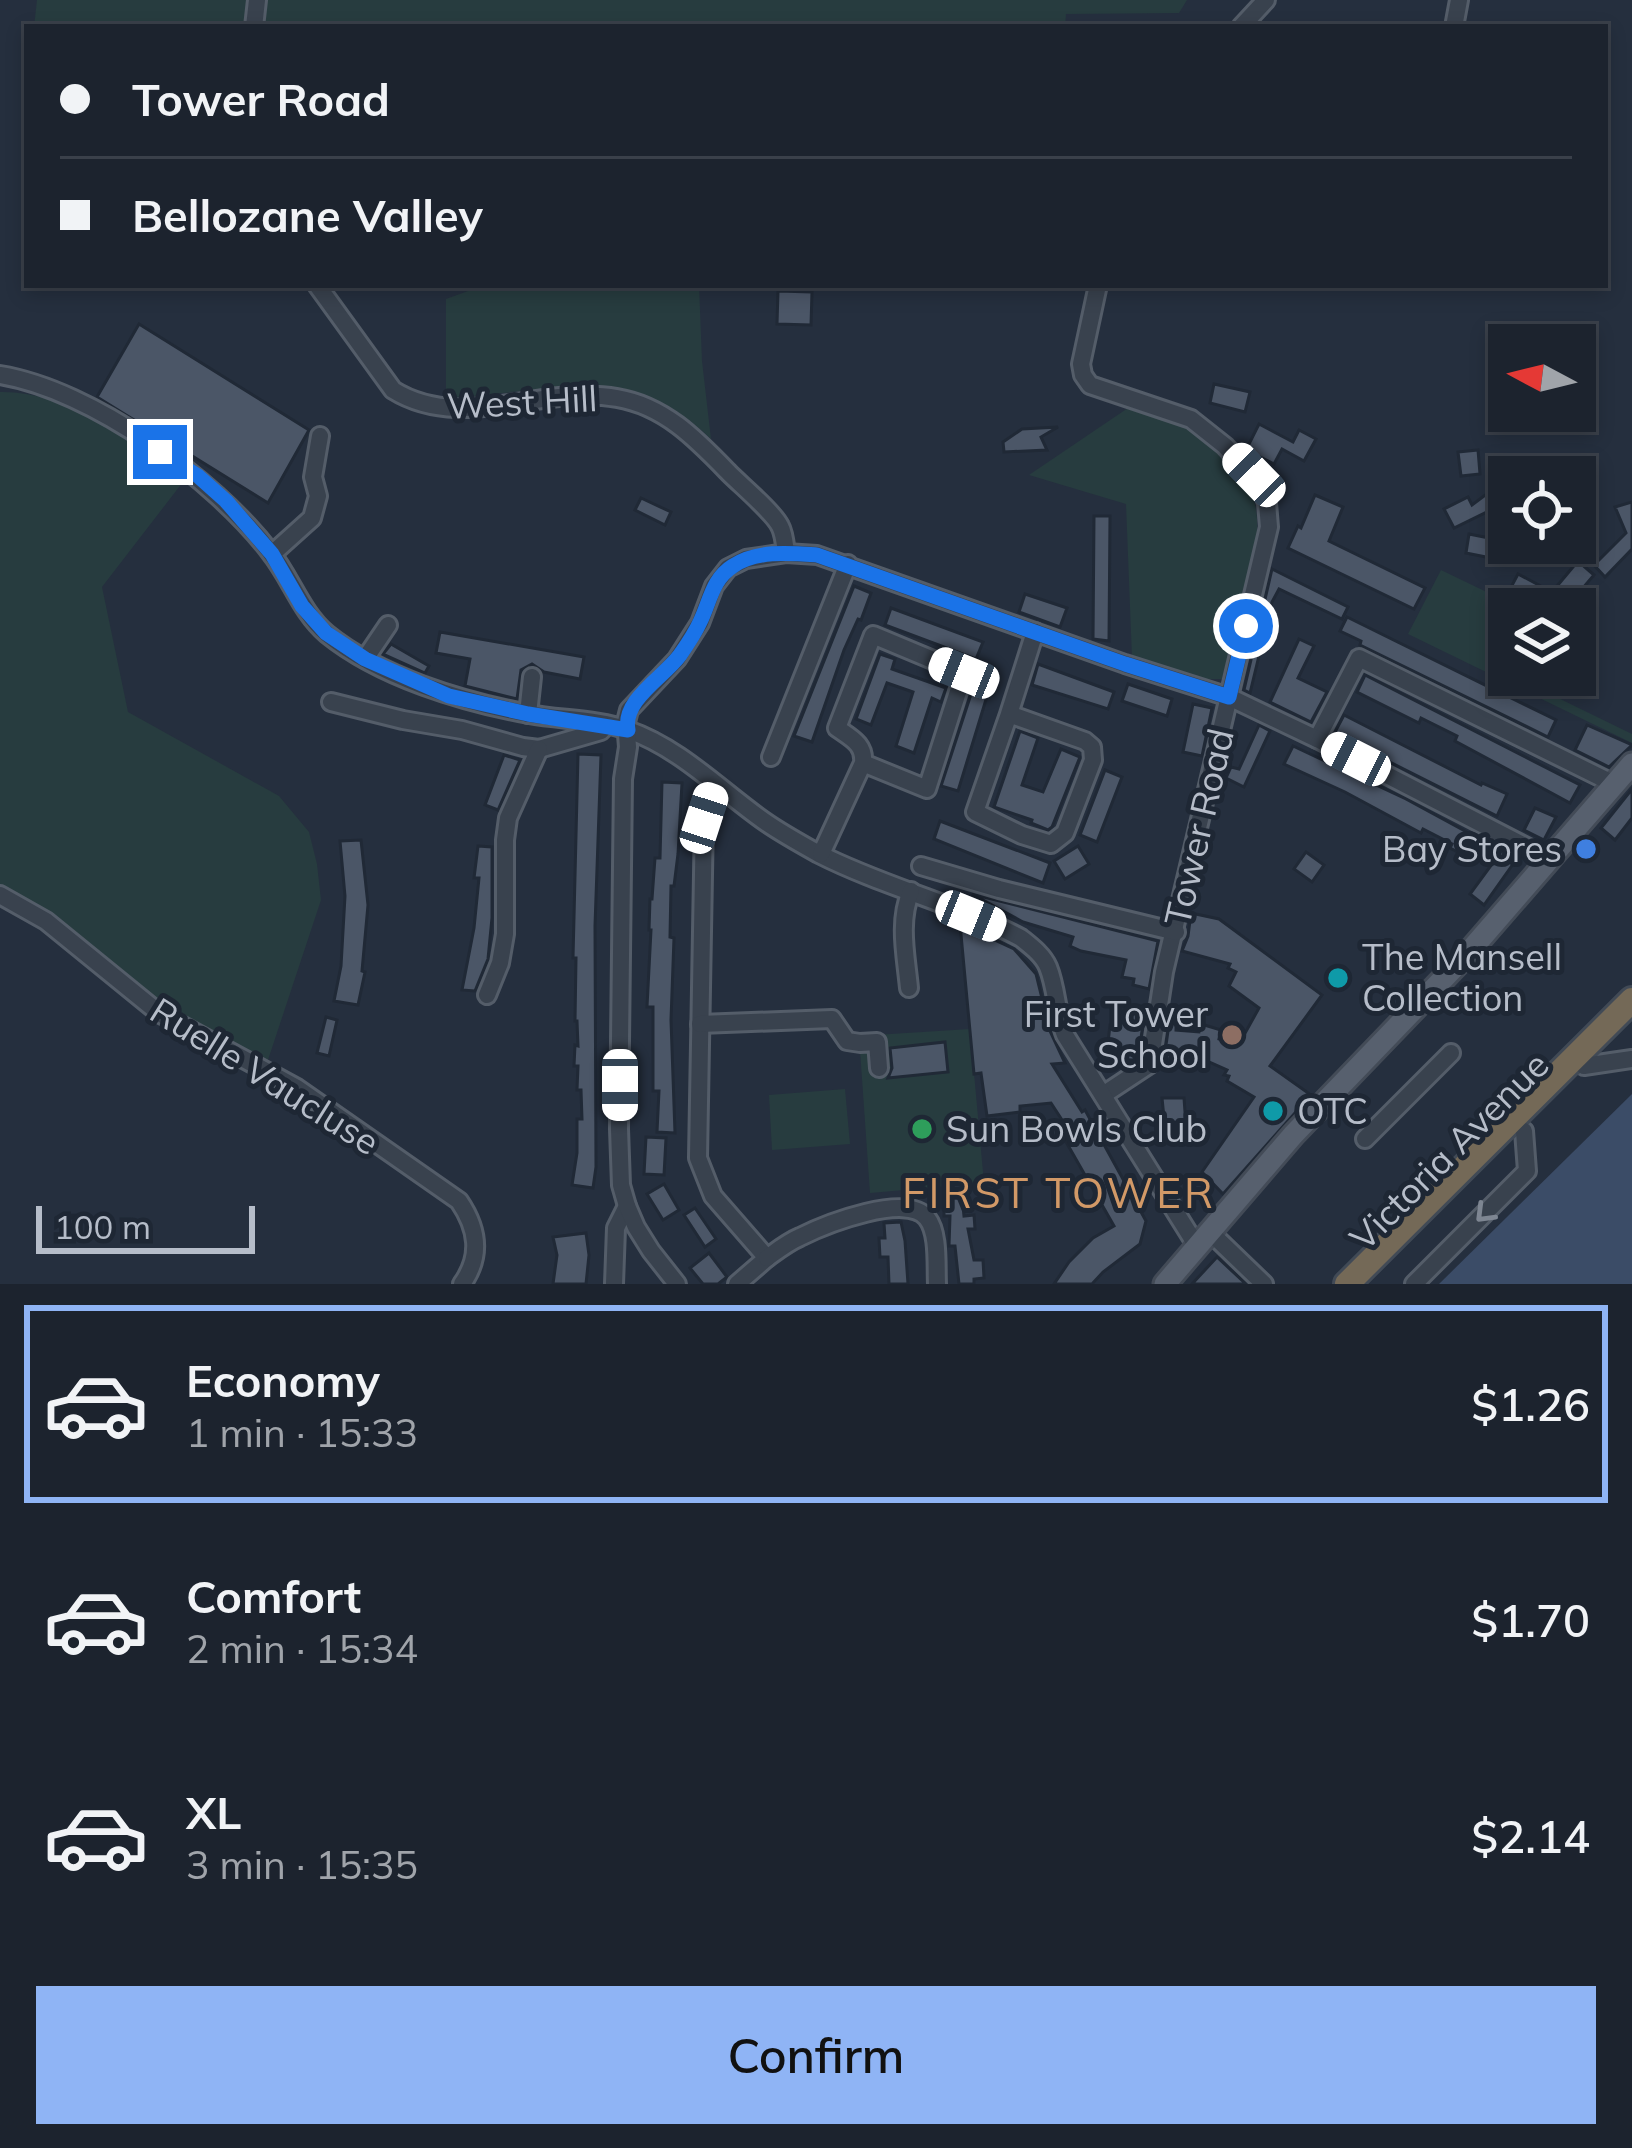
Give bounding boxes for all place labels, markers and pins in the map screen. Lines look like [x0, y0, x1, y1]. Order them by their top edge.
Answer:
place label: Bay Stores [1382, 826, 1562, 871]
marker: Bay Stores [1573, 836, 1599, 862]
place label: The Mansell Collection [1362, 934, 1562, 1020]
marker: The Mansell Collection [1325, 965, 1351, 991]
place label: First Tower School [1024, 991, 1208, 1077]
marker: First Tower School [1219, 1022, 1245, 1048]
place label: OTC [1297, 1088, 1368, 1133]
marker: OTC [1260, 1098, 1286, 1124]
place label: Sun Bowls Club [946, 1106, 1207, 1151]
marker: Sun Bowls Club [909, 1116, 935, 1142]

